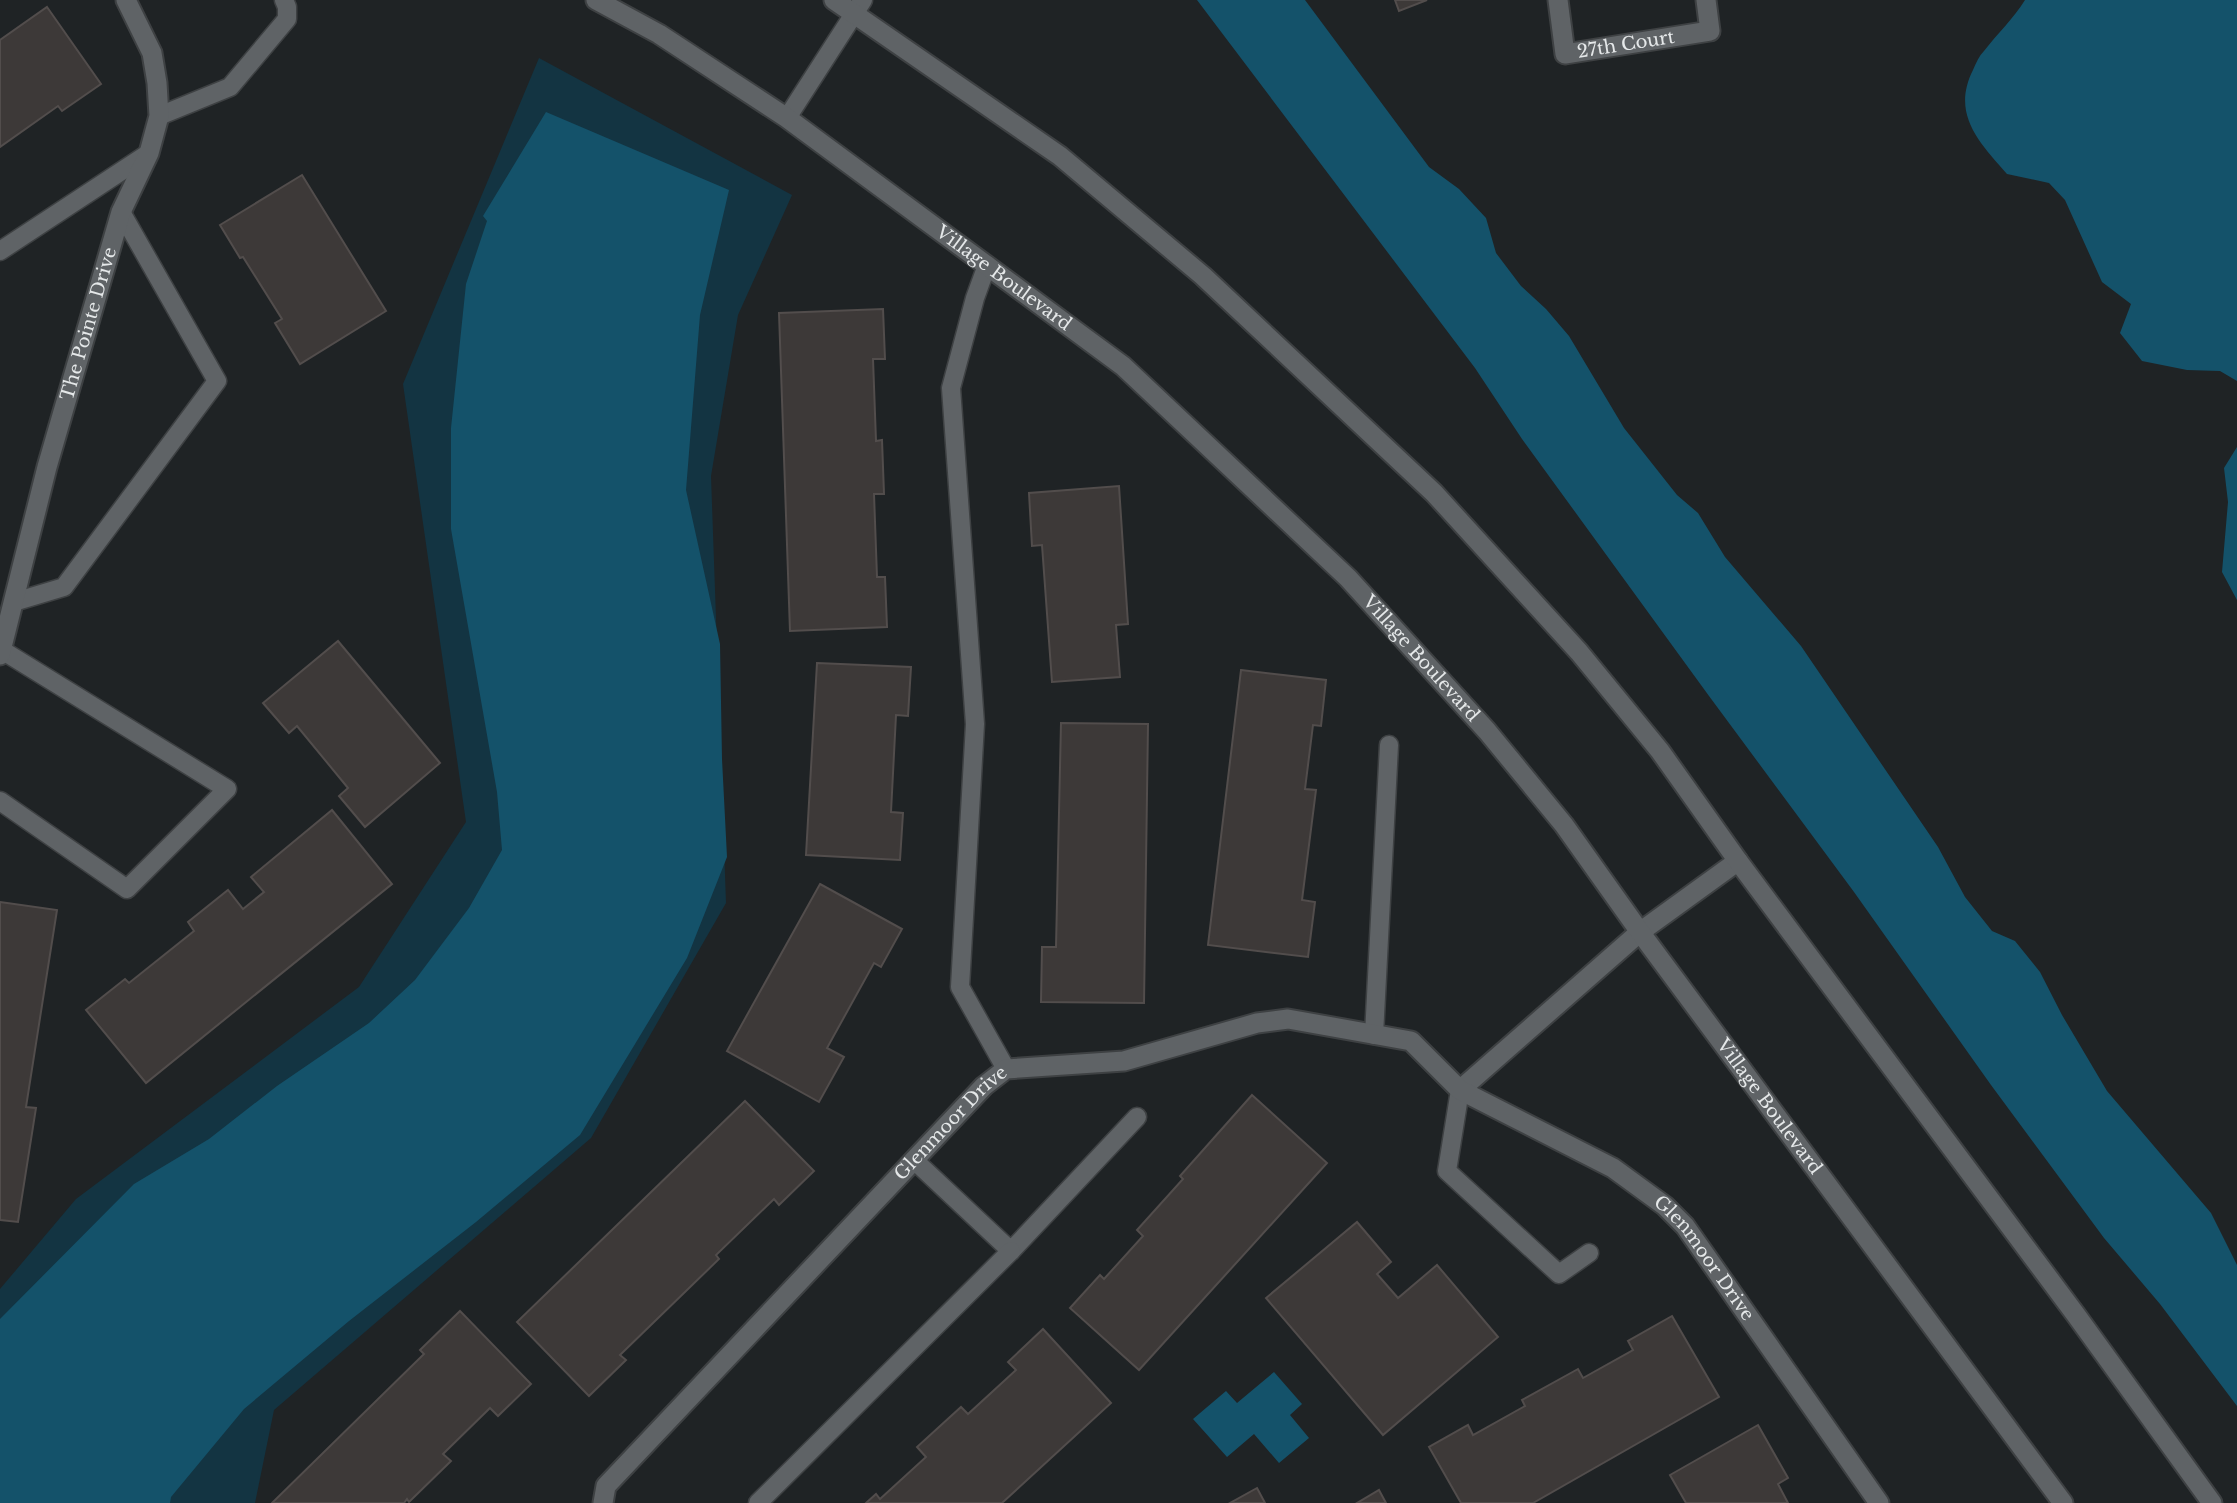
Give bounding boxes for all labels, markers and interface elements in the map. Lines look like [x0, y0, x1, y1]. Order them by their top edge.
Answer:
street label: 27th Court [1576, 26, 1676, 63]
street label: Village Boulevard [931, 220, 1076, 335]
street label: The Pointe Drive [56, 245, 121, 403]
street label: Village Boulevard [1357, 590, 1484, 726]
street label: Village Boulevard [1711, 1034, 1827, 1178]
street label: Glenmoor Drive [890, 1061, 1012, 1185]
street label: Glenmoor Drive [1650, 1191, 1759, 1325]

